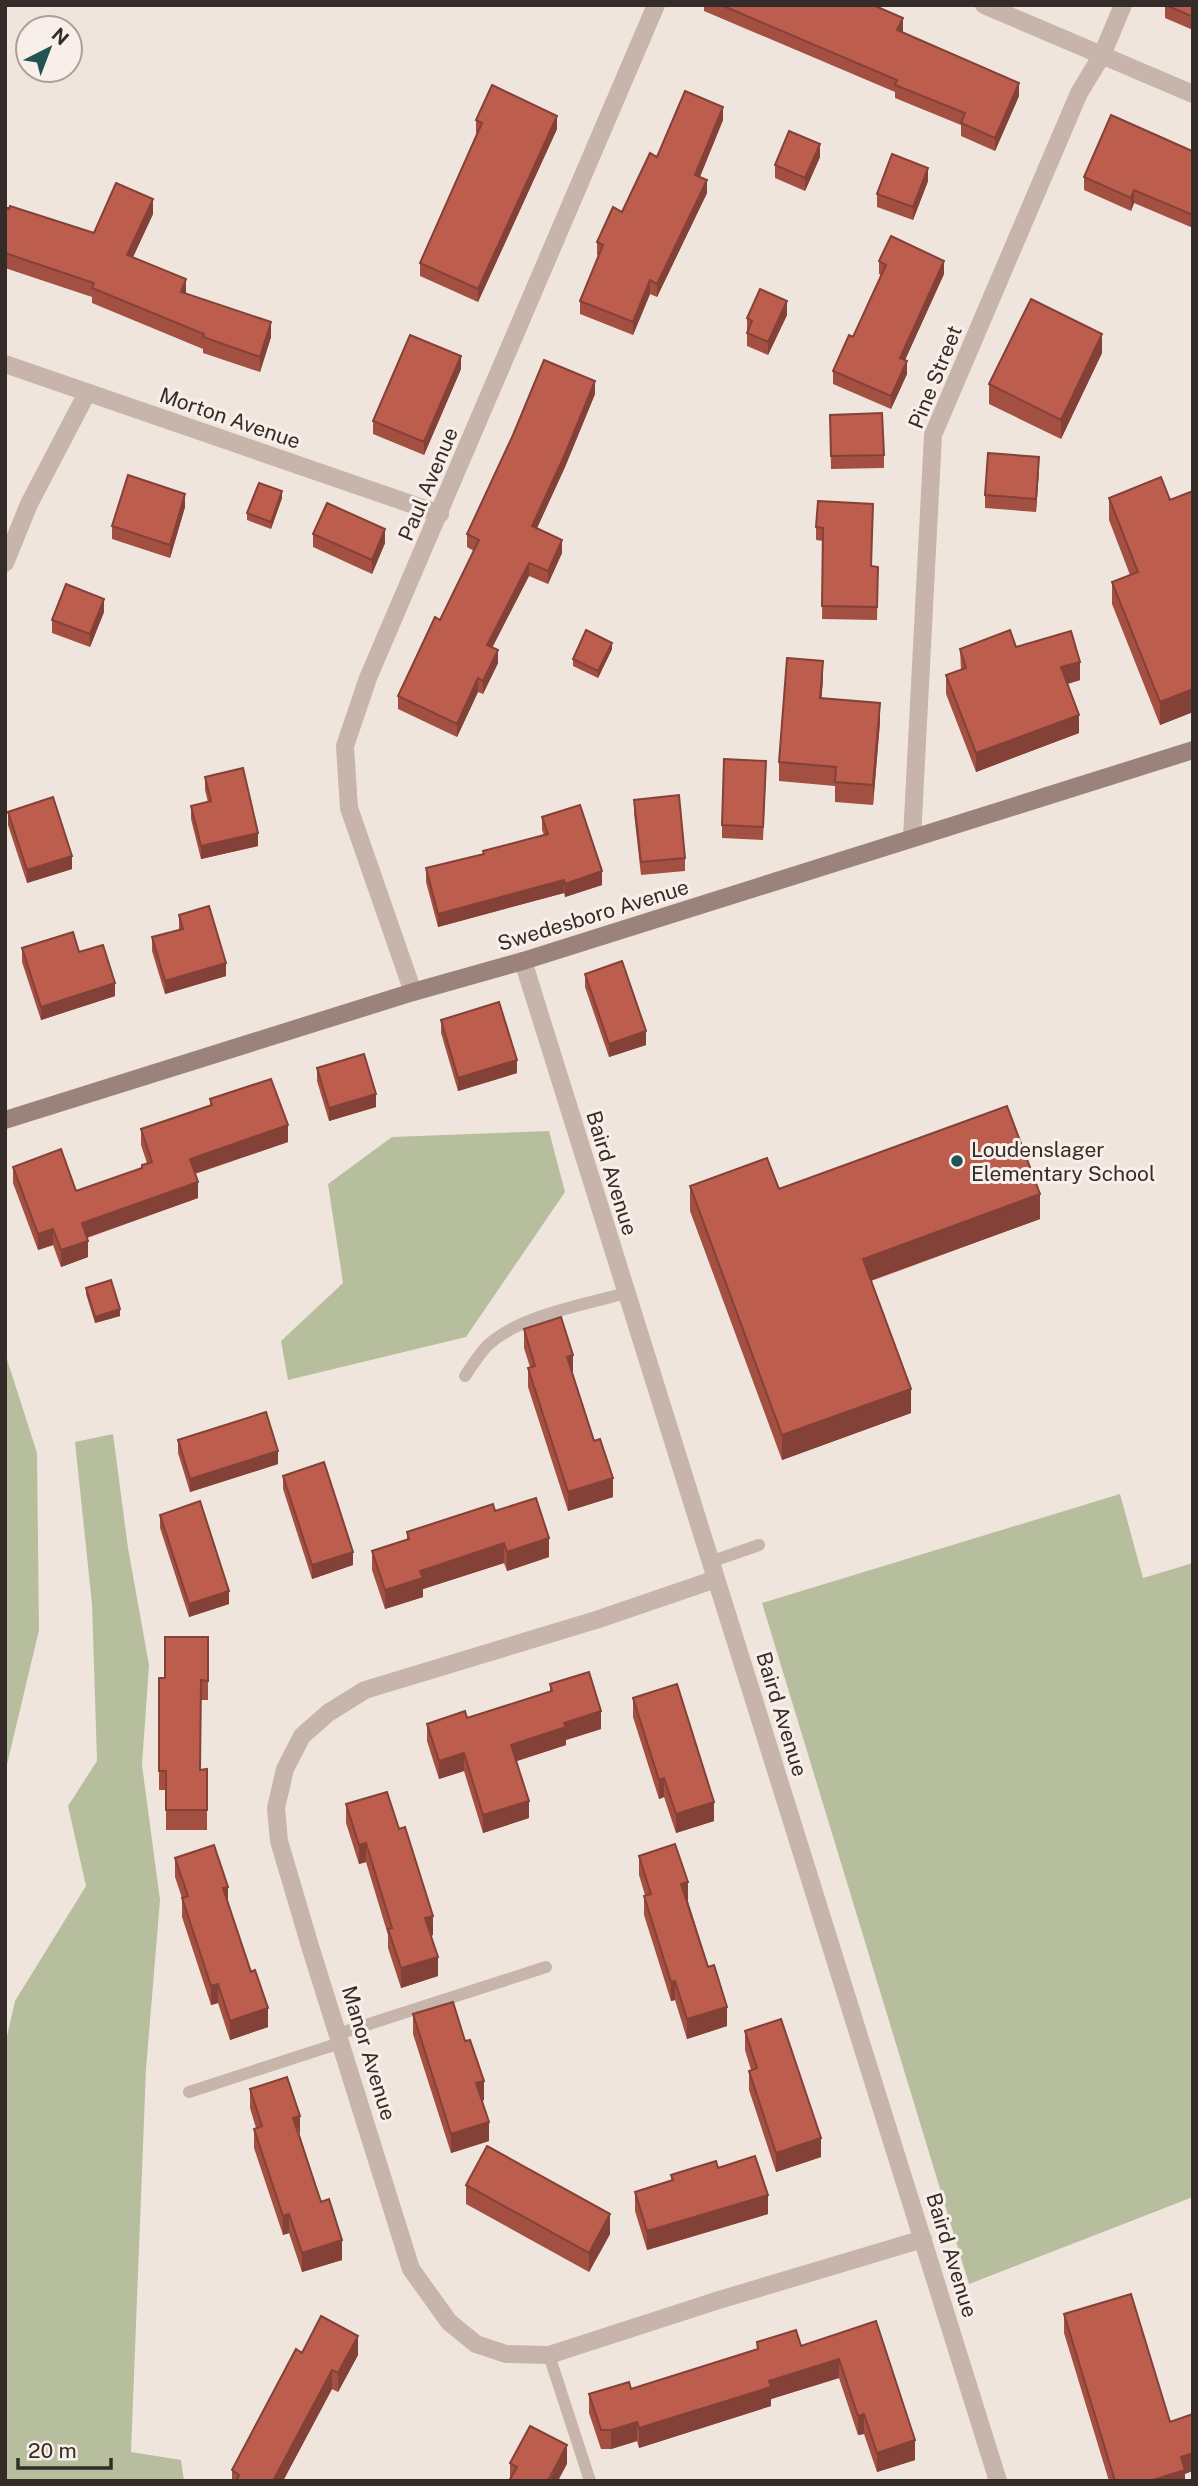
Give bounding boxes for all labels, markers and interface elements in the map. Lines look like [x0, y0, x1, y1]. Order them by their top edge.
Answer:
north arrow [14, 14, 84, 84]
text: N [47, 23, 73, 50]
street label: Pine Street [903, 322, 967, 432]
street label: Morton Avenue [156, 382, 304, 454]
street label: Paul Avenue [393, 424, 463, 544]
street label: Swedesboro Avenue [494, 874, 692, 956]
street label: Baird Avenue [581, 1108, 643, 1238]
place label: Loudenslager Elementary School [971, 1137, 1155, 1186]
marker: Loudenslager Elementary School [949, 1153, 965, 1169]
street label: Baird Avenue [751, 1649, 813, 1779]
street label: Manor Avenue [337, 1983, 401, 2123]
street label: Baird Avenue [921, 2190, 983, 2320]
scale bar [18, 2426, 110, 2470]
text: 20 m [28, 2438, 77, 2463]

